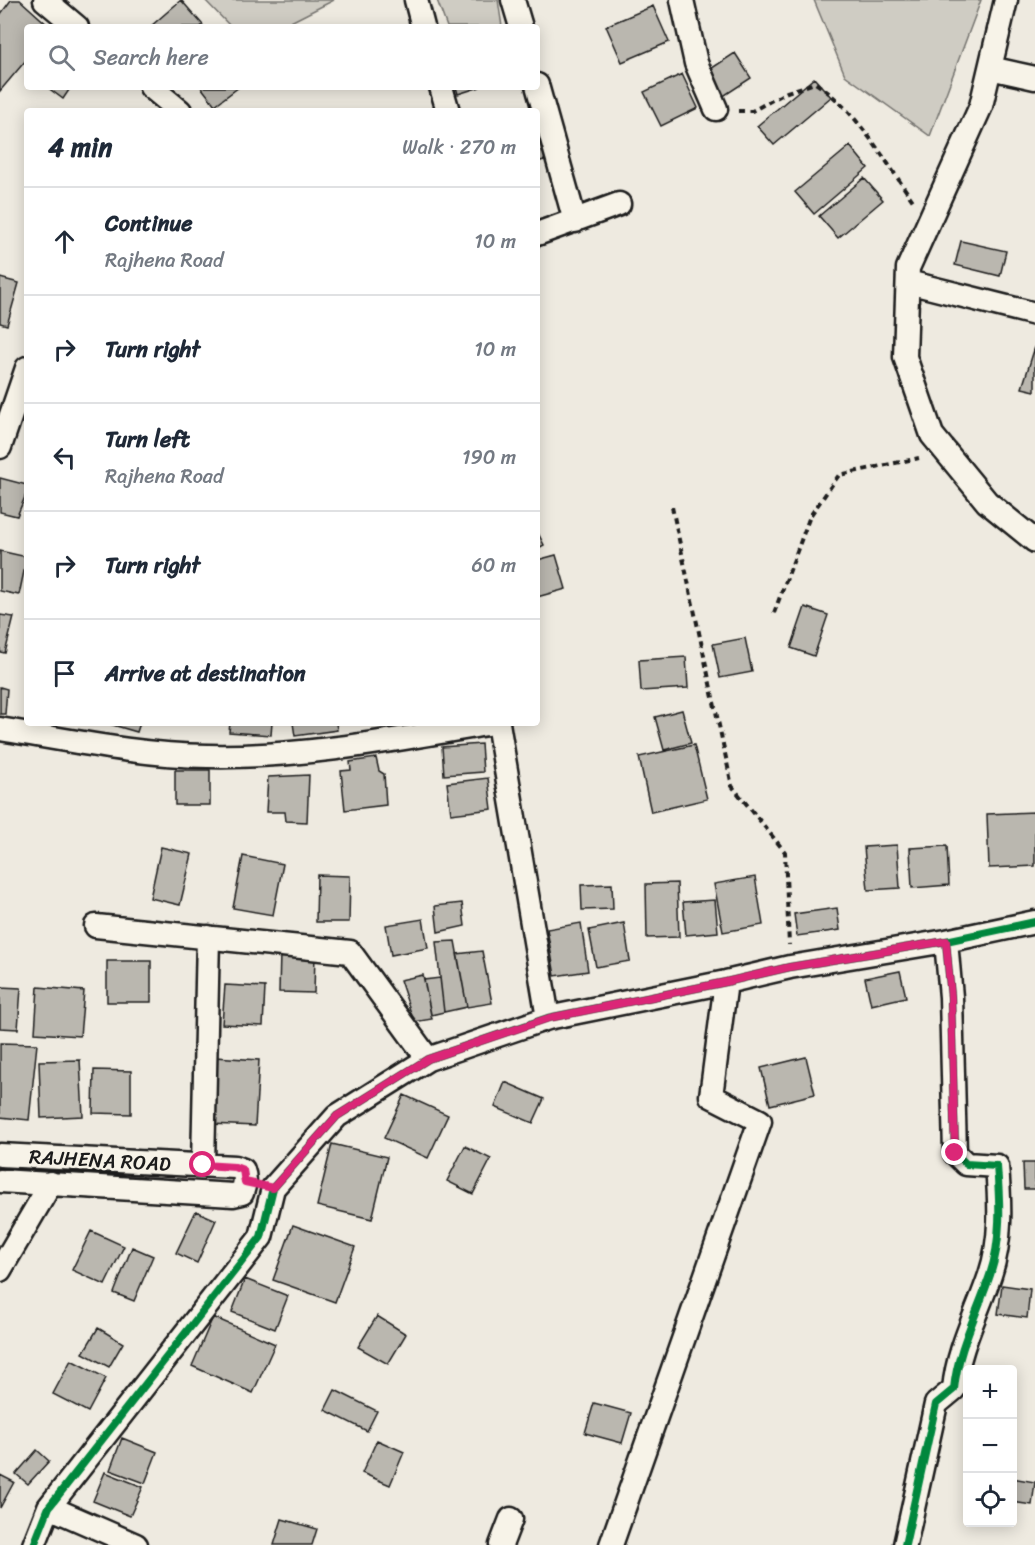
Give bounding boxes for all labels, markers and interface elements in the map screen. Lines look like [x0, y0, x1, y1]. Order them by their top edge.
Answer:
search box [24, 24, 540, 90]
text: Search here [93, 38, 209, 77]
icon: search [45, 41, 78, 74]
text: 4 min [48, 124, 112, 170]
text: Walk · 270 m [402, 130, 516, 165]
text: Continue [105, 204, 193, 243]
text: 10 m [474, 224, 516, 259]
icon: ahead [48, 225, 81, 258]
text: Rajhena Road [105, 243, 223, 278]
text: Turn right [105, 330, 200, 369]
text: 10 m [474, 332, 516, 367]
icon: right [48, 333, 81, 366]
text: Turn left [105, 420, 190, 459]
text: 190 m [462, 440, 516, 475]
icon: left [48, 441, 81, 474]
text: Rajhena Road [105, 459, 223, 494]
text: Turn right [105, 546, 200, 585]
text: 60 m [471, 548, 516, 583]
icon: right [48, 549, 81, 582]
text: Arrive at destination [105, 654, 306, 693]
icon: arrive [48, 657, 81, 690]
street label: RAJHENA ROAD [28, 1139, 172, 1182]
route end [941, 1139, 967, 1165]
route start [189, 1151, 215, 1177]
map controls [963, 1365, 1017, 1527]
button: + [963, 1365, 1017, 1419]
button: − [963, 1419, 1017, 1473]
button: locate [963, 1473, 1017, 1527]

